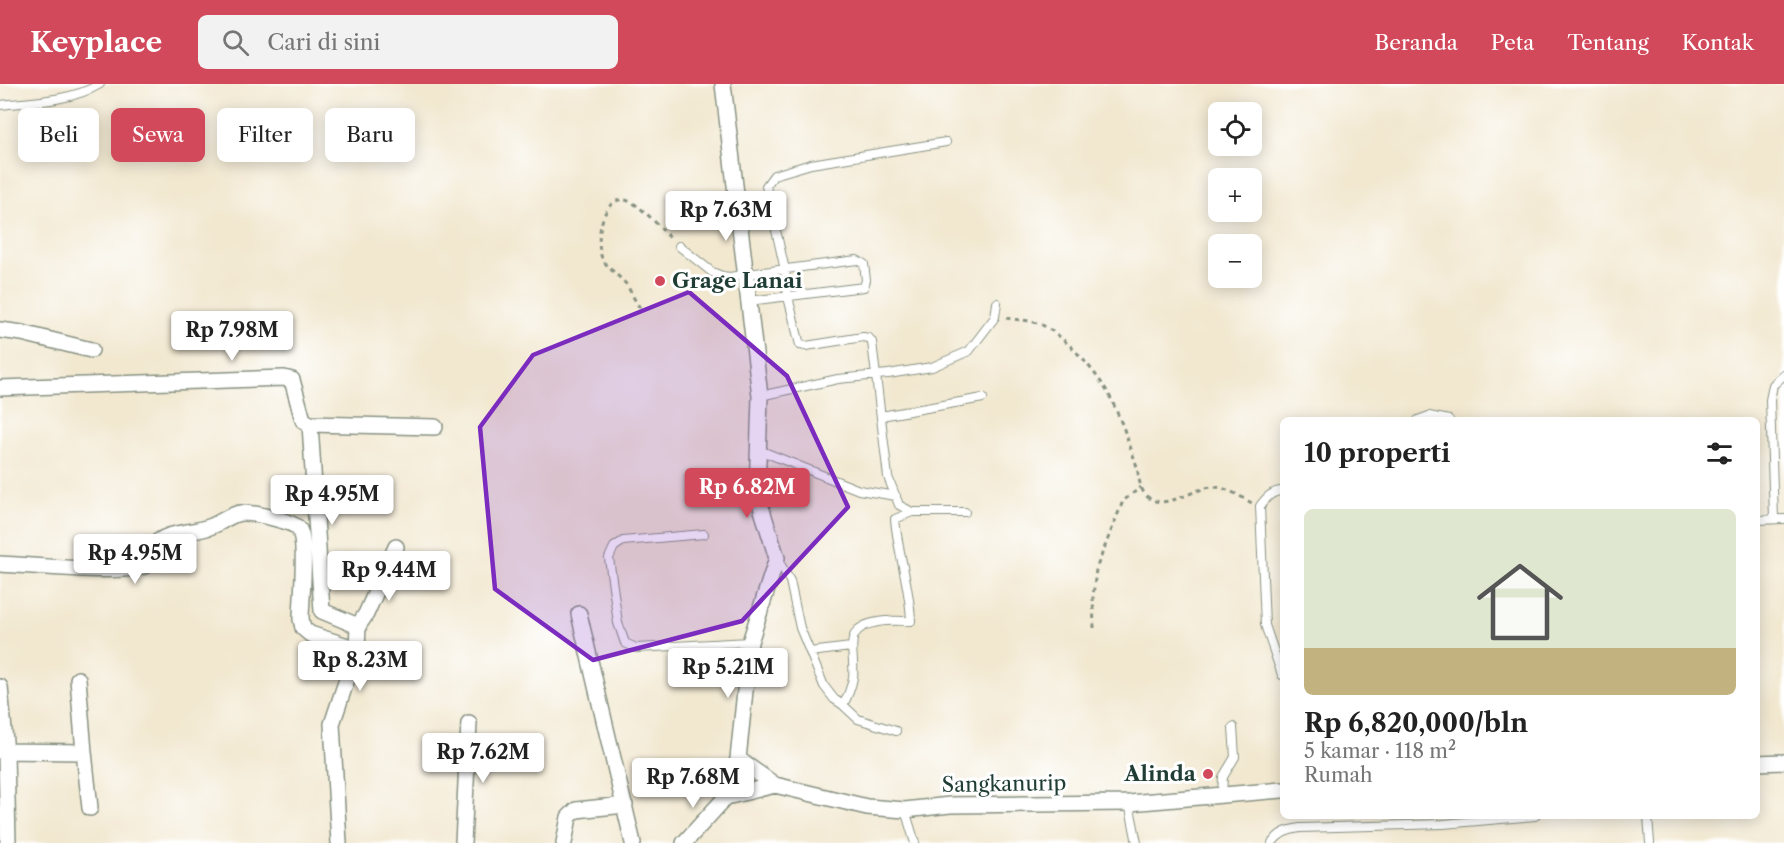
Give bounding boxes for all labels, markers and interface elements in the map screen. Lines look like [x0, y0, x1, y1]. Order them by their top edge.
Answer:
search box [198, 15, 618, 69]
text: Keyplace [30, 25, 162, 59]
icon: search [219, 26, 252, 59]
text: Cari di sini [267, 29, 380, 56]
text: Beranda [1375, 30, 1458, 55]
text: Peta [1491, 30, 1534, 55]
text: Tentang [1567, 30, 1649, 55]
text: Kontak [1682, 30, 1754, 55]
map controls [1208, 102, 1262, 288]
button: locate [1208, 102, 1262, 156]
chip: Beli [18, 108, 99, 162]
chip: Sewa [111, 108, 205, 162]
chip: Filter [217, 108, 313, 162]
chip: Baru [325, 108, 415, 162]
button: + [1208, 168, 1262, 222]
pin: Rp 7.63M [664, 191, 788, 242]
text: Rp 7.63M [679, 198, 773, 222]
button: − [1208, 234, 1262, 288]
place label: Grage Lanai [672, 268, 803, 293]
marker: Grage Lanai [653, 274, 667, 288]
pin: Rp 7.98M [170, 311, 294, 362]
text: Rp 7.98M [185, 318, 279, 342]
text: 10 properti [1304, 437, 1450, 469]
icon: filters [1703, 437, 1736, 470]
pin: Rp 6.82M [685, 468, 809, 519]
pin: Rp 4.95M [270, 475, 394, 526]
text: Rp 6.82M [699, 475, 795, 499]
text: Rp 4.95M [285, 482, 379, 506]
pin: Rp 4.95M [73, 534, 197, 585]
text: Rp 4.95M [88, 541, 182, 565]
icon: home [1466, 548, 1574, 656]
pin: Rp 9.44M [327, 551, 451, 602]
text: Rp 9.44M [341, 558, 437, 582]
pin: Rp 8.23M [298, 641, 422, 692]
text: Rp 8.23M [312, 648, 408, 672]
pin: Rp 5.21M [666, 648, 790, 699]
text: Rp 5.21M [682, 655, 774, 679]
text: Rp 6,820,000/bln [1304, 707, 1528, 739]
pin: Rp 7.62M [421, 733, 545, 784]
text: 5 kamar · 118 m² [1304, 739, 1456, 763]
text: Rp 7.62M [436, 740, 530, 764]
pin: Rp 7.68M [631, 758, 755, 809]
place label: Alinda [1123, 761, 1197, 786]
text: Rumah [1304, 763, 1373, 787]
text: Rp 7.68M [646, 765, 740, 789]
marker: Alinda [1201, 767, 1215, 781]
street label: Sangkanurip [941, 770, 1067, 797]

